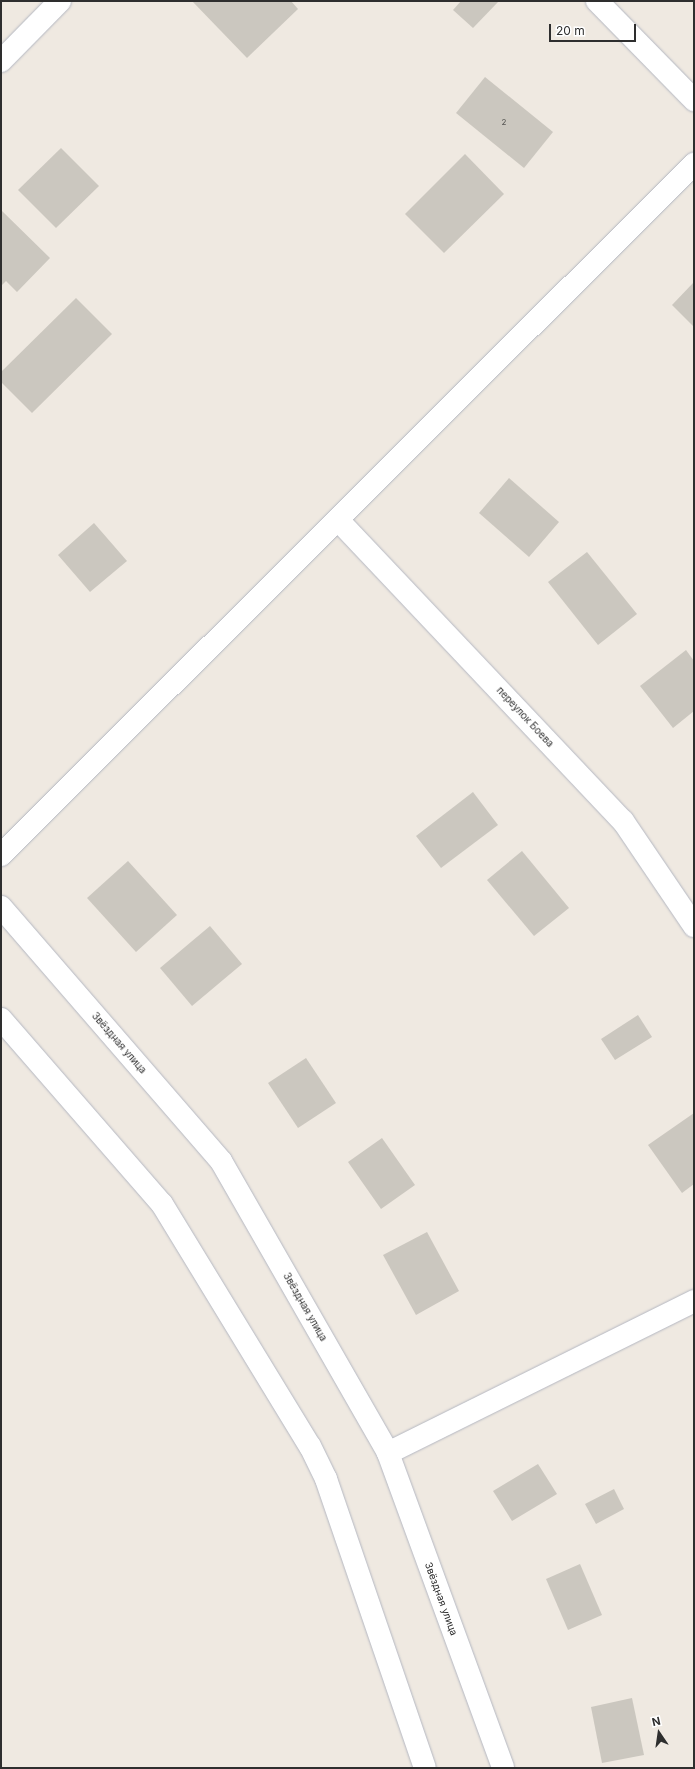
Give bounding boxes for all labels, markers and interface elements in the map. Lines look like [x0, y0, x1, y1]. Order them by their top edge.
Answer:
scale bar [551, 16, 638, 42]
text: 20 m [556, 23, 585, 38]
house number: 2 [502, 118, 506, 128]
street label: переулок Боева [494, 684, 556, 750]
street label: Звёздная улица [89, 1010, 149, 1076]
street label: Звёздная улица [281, 1271, 329, 1343]
street label: Звёздная улица [422, 1561, 460, 1637]
north arrow [639, 1713, 679, 1753]
text: N [651, 1714, 662, 1729]

